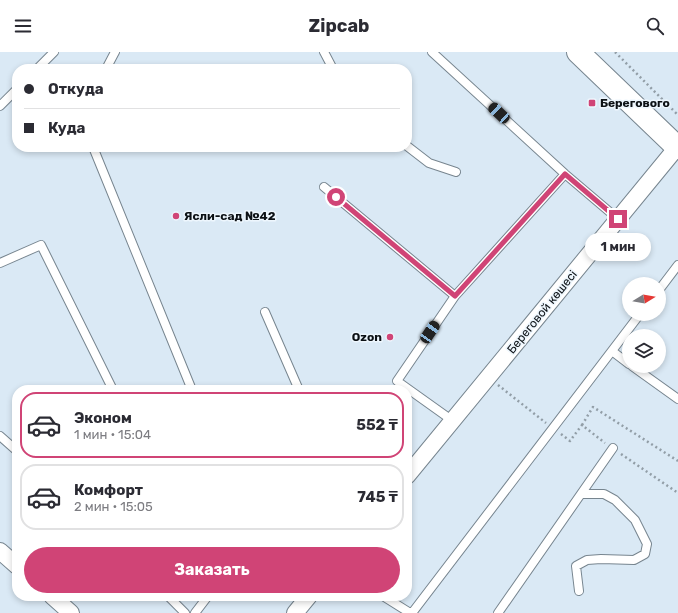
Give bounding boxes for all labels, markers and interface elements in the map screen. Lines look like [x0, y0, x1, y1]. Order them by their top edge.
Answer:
icon: menu [12, 15, 34, 37]
text: Zipcab [309, 15, 369, 37]
icon: search [644, 15, 666, 37]
text: Откуда [48, 80, 104, 98]
place label: Берегового [600, 96, 670, 110]
marker: Берегового [587, 98, 597, 108]
car [486, 100, 512, 126]
text: Куда [48, 119, 85, 137]
route start [327, 188, 345, 206]
place label: Ясли-сад №42 [184, 209, 276, 223]
route end [609, 210, 627, 228]
marker: Ясли-сад №42 [171, 211, 181, 221]
callout: 1 мин [585, 233, 651, 261]
text: 1 мин [600, 239, 636, 254]
street label: Береговой көшесі [504, 267, 580, 356]
north arrow [622, 277, 666, 321]
map controls [622, 277, 666, 373]
car [418, 319, 442, 345]
button: layers [622, 329, 666, 373]
place label: Ozon [352, 330, 382, 344]
marker: Ozon [385, 332, 395, 342]
icon: car [26, 407, 62, 443]
text: Эконом [74, 409, 132, 427]
text: 552 ₸ [356, 416, 398, 434]
text: 1 мин · 15:04 [74, 427, 151, 442]
icon: car [26, 479, 62, 515]
text: Комфорт [74, 481, 143, 499]
text: 745 ₸ [357, 488, 398, 506]
text: 2 мин · 15:05 [74, 499, 153, 514]
button: Заказать [24, 547, 400, 593]

